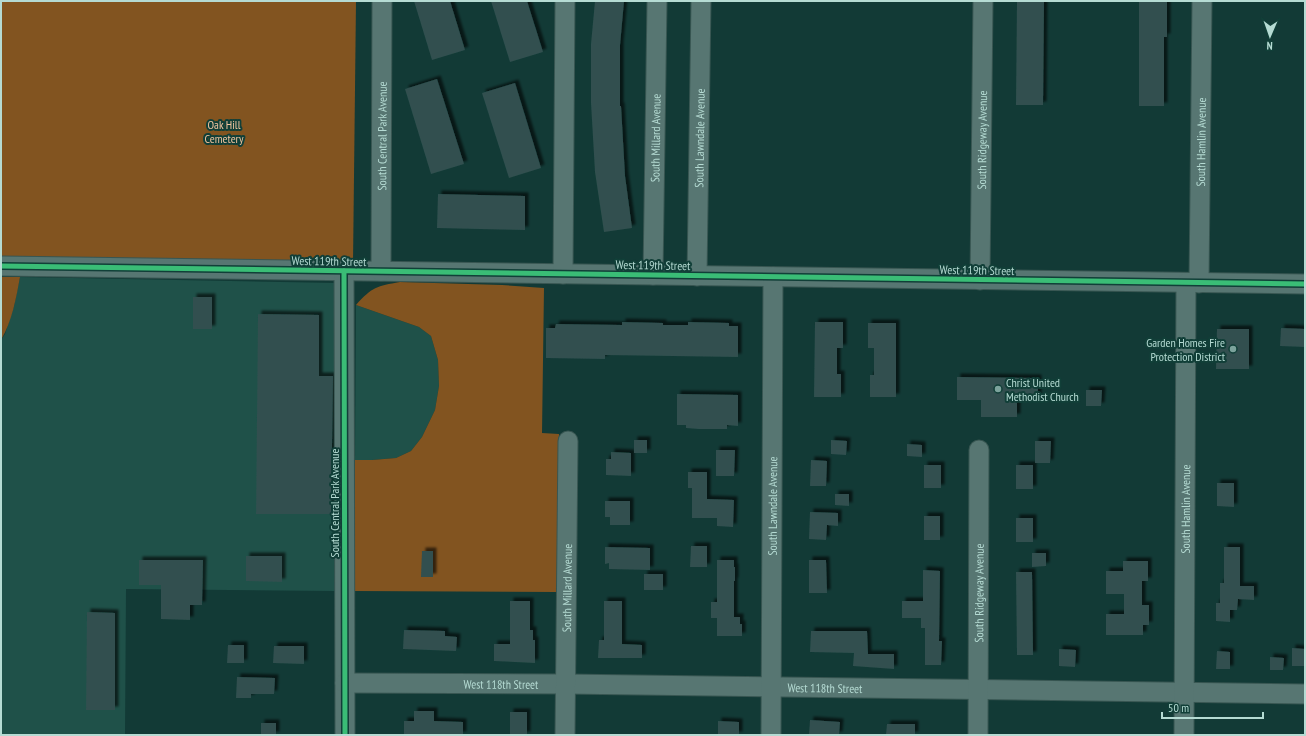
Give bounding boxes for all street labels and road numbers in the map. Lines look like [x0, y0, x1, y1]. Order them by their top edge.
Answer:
street label: South Central Park Avenue [374, 81, 389, 191]
street label: South Lawndale Avenue [691, 88, 707, 188]
street label: South Ridgeway Avenue [973, 90, 990, 190]
street label: South Millard Avenue [647, 94, 663, 182]
street label: South Hamlin Avenue [1193, 97, 1208, 187]
street label: West 119th Street [292, 253, 367, 269]
street label: West 119th Street [616, 257, 691, 273]
street label: West 119th Street [940, 262, 1015, 278]
street label: South Central Park Avenue [327, 449, 342, 557]
street label: South Lawndale Avenue [764, 456, 780, 556]
street label: South Hamlin Avenue [1177, 464, 1193, 554]
street label: South Ridgeway Avenue [971, 543, 986, 643]
street label: South Millard Avenue [559, 544, 574, 632]
street label: West 118th Street [464, 676, 539, 691]
street label: West 118th Street [787, 679, 863, 696]

